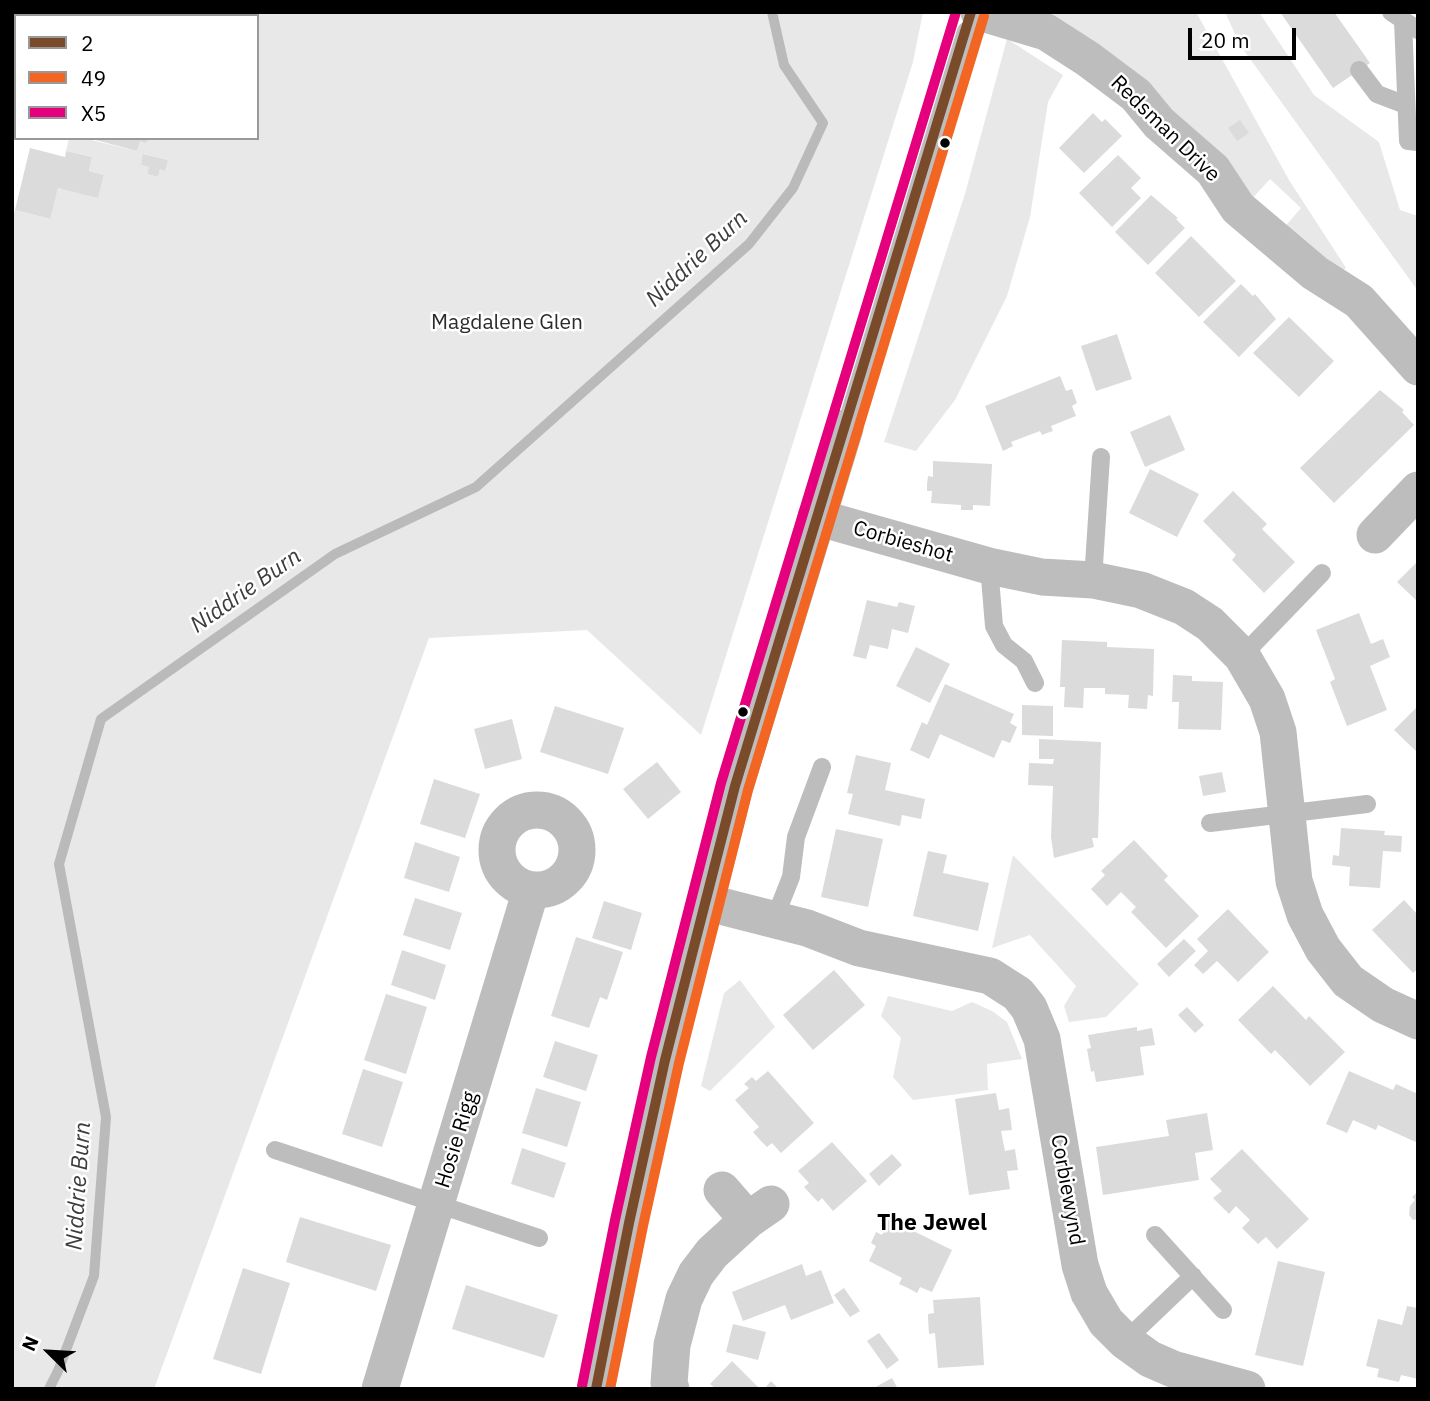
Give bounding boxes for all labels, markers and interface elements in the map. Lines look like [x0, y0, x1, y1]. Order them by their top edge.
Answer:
legend [14, 14, 259, 140]
scale bar [1192, 14, 1300, 58]
text: 20 m [1201, 26, 1250, 54]
text: 2 [81, 29, 94, 57]
text: 49 [81, 64, 106, 92]
street label: Redsman Drive [1105, 71, 1225, 187]
text: X5 [81, 99, 106, 127]
unlabelled marker [938, 136, 952, 150]
water label: Niddrie Burn [640, 205, 754, 313]
park label: Magdalene Glen [431, 310, 583, 336]
street label: Corbieshot [850, 516, 956, 568]
water label: Niddrie Burn [185, 543, 307, 639]
unlabelled marker [736, 705, 750, 719]
street label: Hosie Rigg [430, 1089, 484, 1191]
water label: Niddrie Burn [61, 1121, 97, 1251]
street label: Corbiewynd [1045, 1133, 1089, 1247]
district label: The Jewel [877, 1209, 987, 1237]
north arrow [14, 1317, 84, 1387]
text: N [16, 1332, 44, 1355]

